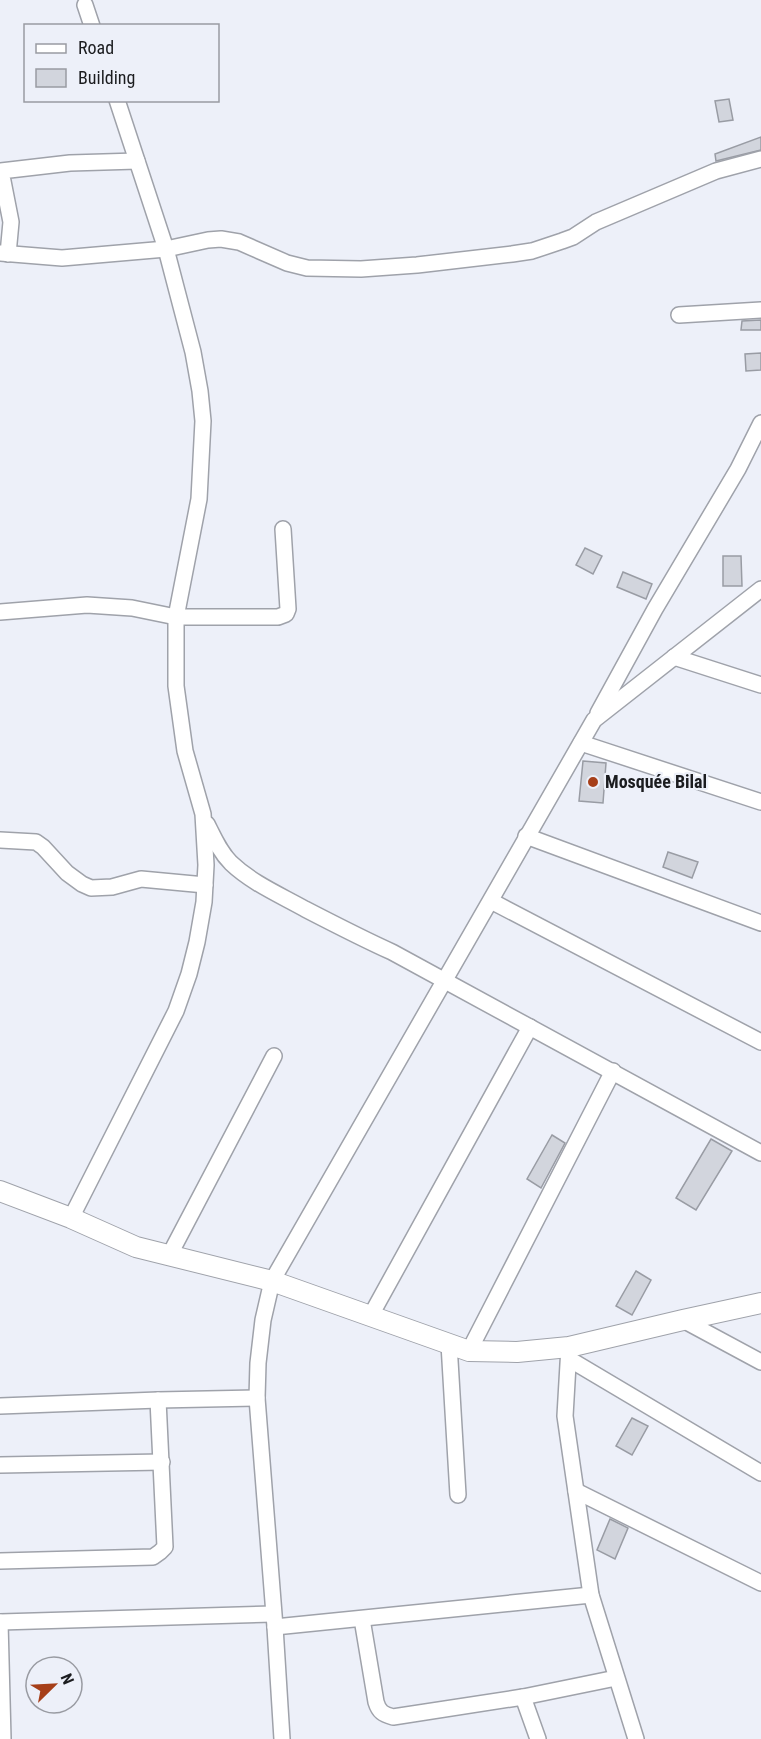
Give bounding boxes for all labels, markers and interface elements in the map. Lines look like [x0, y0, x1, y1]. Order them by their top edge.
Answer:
legend [24, 24, 219, 102]
text: Road [78, 37, 114, 58]
text: Building [78, 67, 135, 88]
place label: Mosquée Bilal [605, 771, 707, 792]
marker: Mosquée Bilal [586, 775, 600, 789]
north arrow [24, 1655, 84, 1715]
text: N [57, 1671, 78, 1687]

